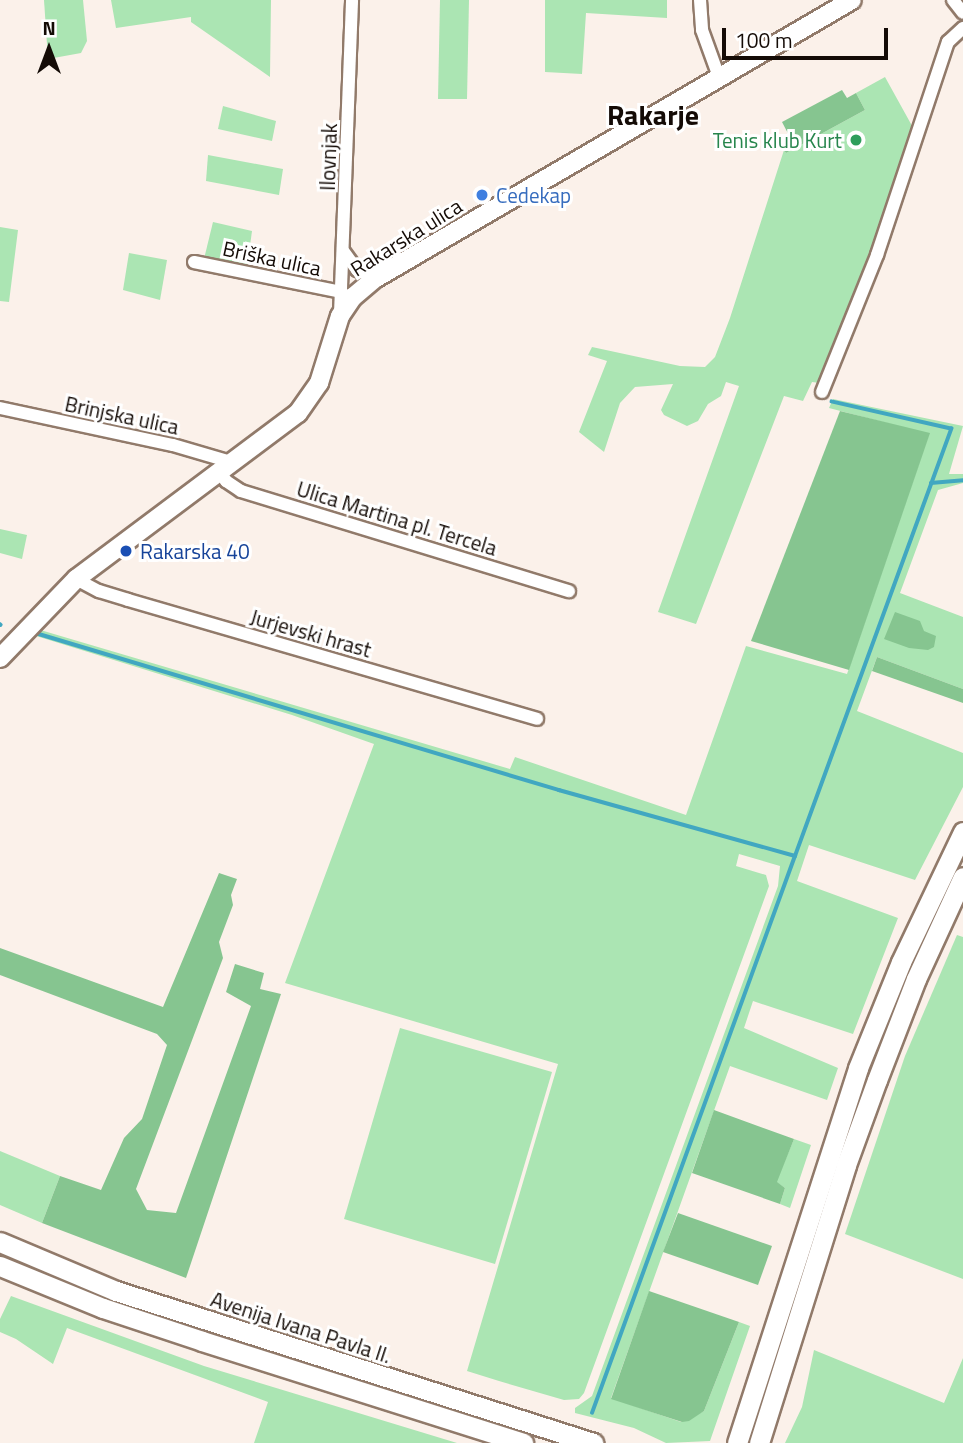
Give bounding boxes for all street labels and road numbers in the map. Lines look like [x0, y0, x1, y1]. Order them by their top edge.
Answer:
street label: Ilovnjak [314, 123, 342, 191]
street label: Rakarska ulica [346, 193, 466, 281]
street label: Briška ulica [220, 235, 324, 281]
street label: Brinjska ulica [63, 391, 181, 439]
street label: Ulica Martina pl. Tercela [294, 476, 500, 560]
street label: Jurjevski hrast [248, 604, 374, 662]
street label: Avenija Ivana Pavla II. [208, 1286, 394, 1368]

